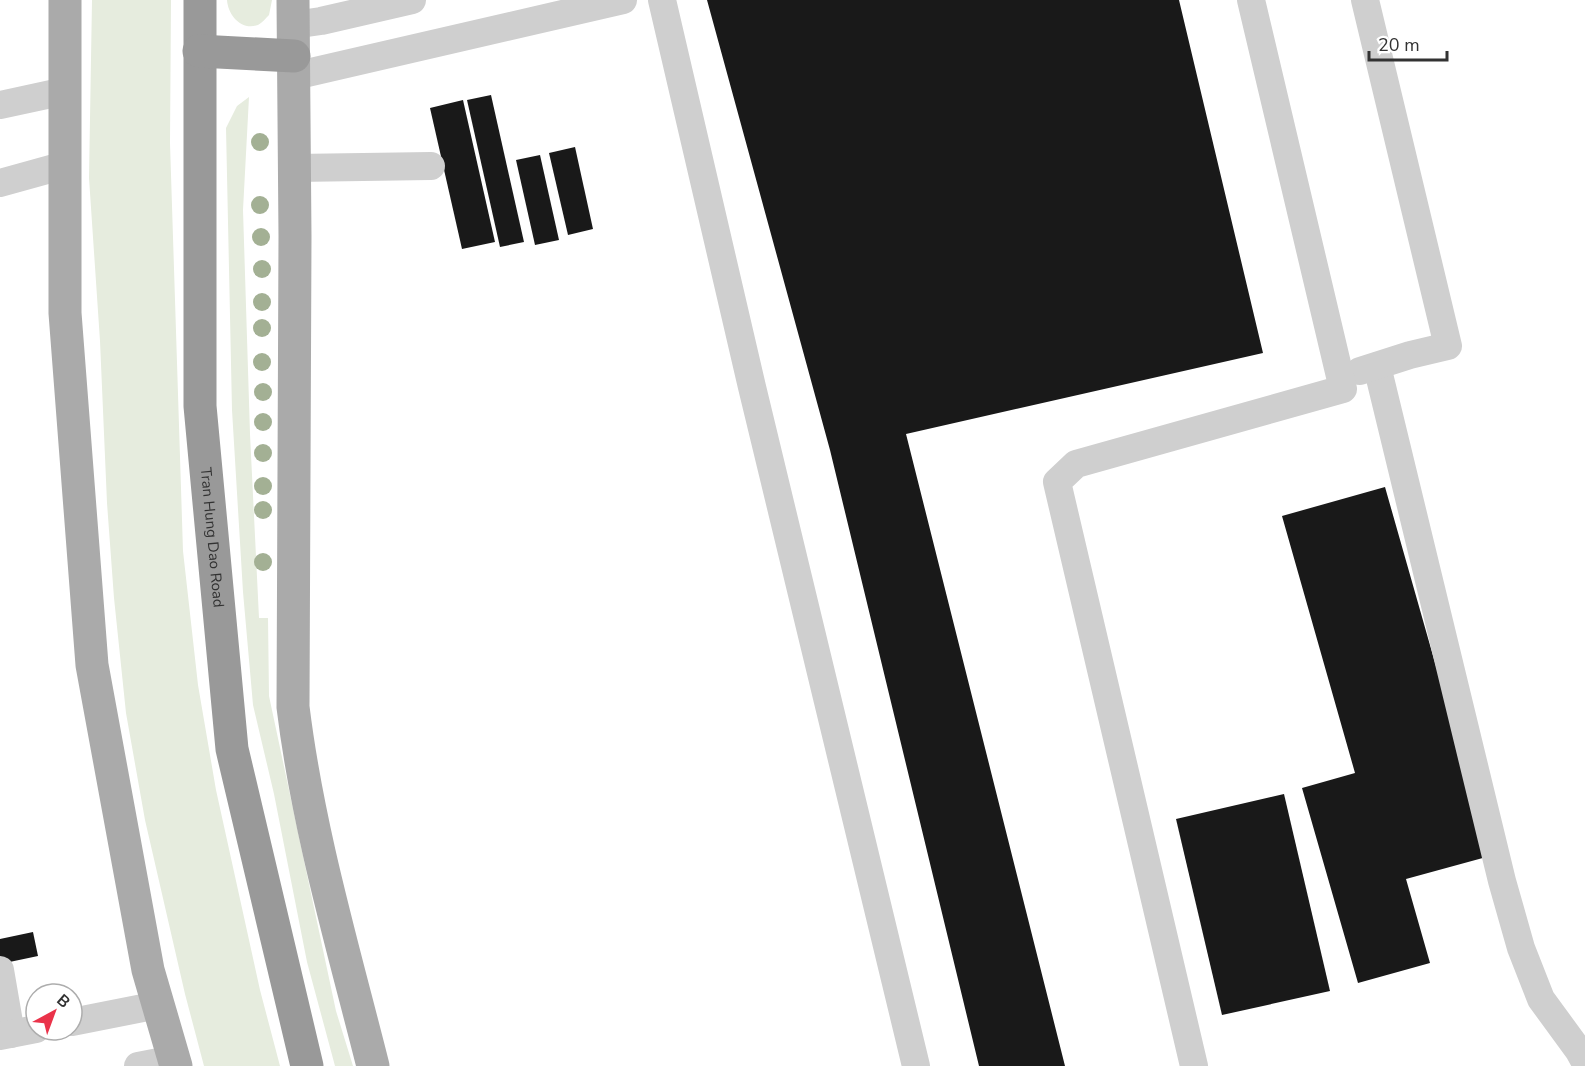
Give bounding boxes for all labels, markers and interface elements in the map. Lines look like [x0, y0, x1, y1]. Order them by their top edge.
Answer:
scale bar [1369, 24, 1447, 62]
text: 20 m [1378, 33, 1420, 57]
street label: Tran Hung Dao Road [196, 466, 229, 608]
north arrow [24, 982, 84, 1042]
text: B [52, 990, 75, 1013]

